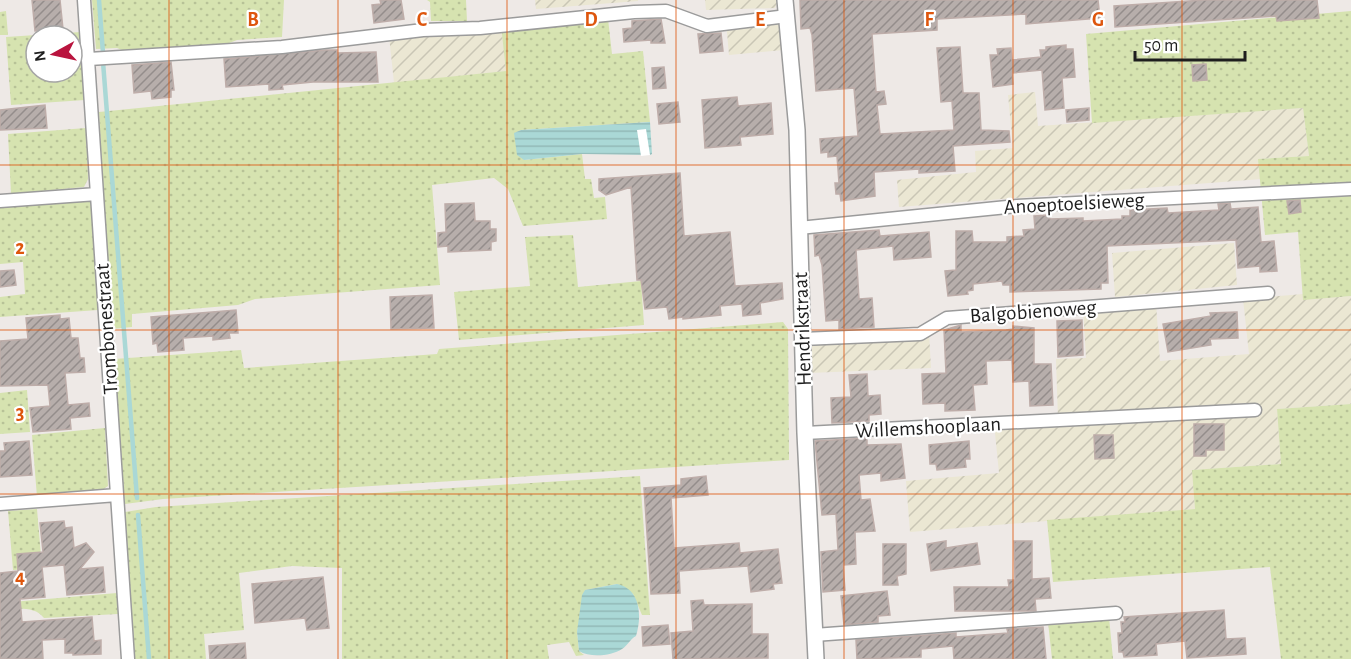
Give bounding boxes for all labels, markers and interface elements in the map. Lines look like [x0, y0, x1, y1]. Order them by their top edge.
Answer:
text: B [247, 10, 259, 30]
text: C [417, 10, 428, 30]
text: D [584, 10, 598, 30]
text: E [755, 10, 765, 30]
text: F [924, 10, 934, 30]
text: G [1092, 10, 1104, 30]
north arrow [24, 24, 84, 84]
scale bar [1135, 24, 1244, 62]
text: 50 m [1144, 37, 1178, 55]
text: N [31, 49, 49, 63]
street label: Anoeptoelsieweg [1003, 189, 1146, 218]
text: 2 [15, 238, 25, 258]
street label: Trombonestraat [91, 263, 122, 395]
street label: Hendrikstraat [790, 271, 815, 386]
street label: Balgobienoweg [969, 297, 1098, 326]
text: 3 [16, 403, 24, 423]
street label: Willemshooplaan [855, 413, 1001, 442]
text: 4 [15, 567, 25, 587]

